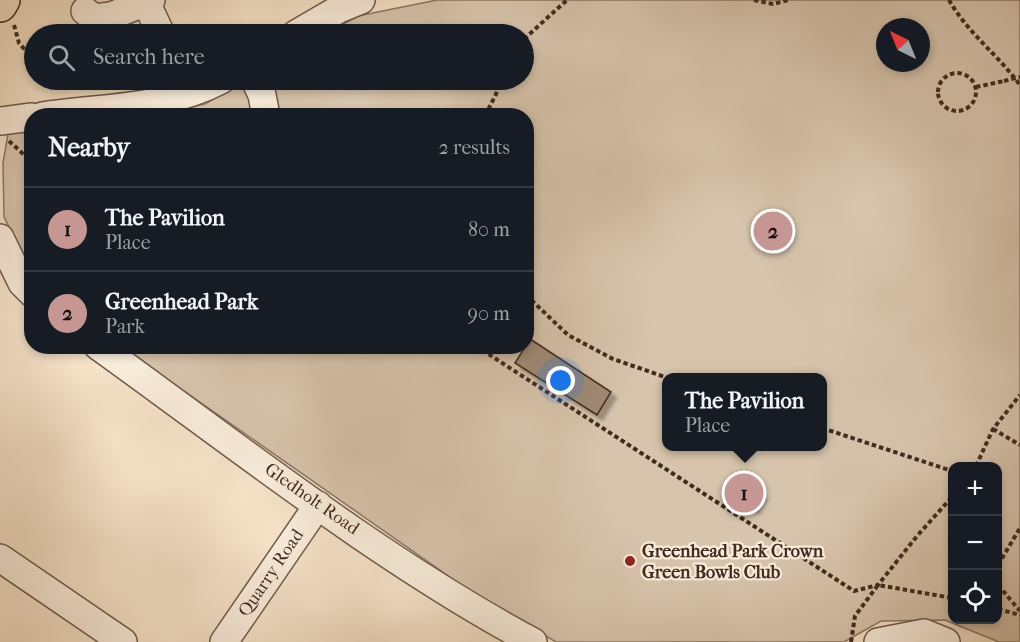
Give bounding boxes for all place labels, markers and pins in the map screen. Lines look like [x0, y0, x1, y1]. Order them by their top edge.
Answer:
pin: 2 [754, 208, 792, 254]
pin: 1 [724, 470, 764, 516]
place label: Greenhead Park Crown Green Bowls Club [642, 541, 824, 583]
marker: Greenhead Park Crown Green Bowls Club [623, 554, 637, 568]

